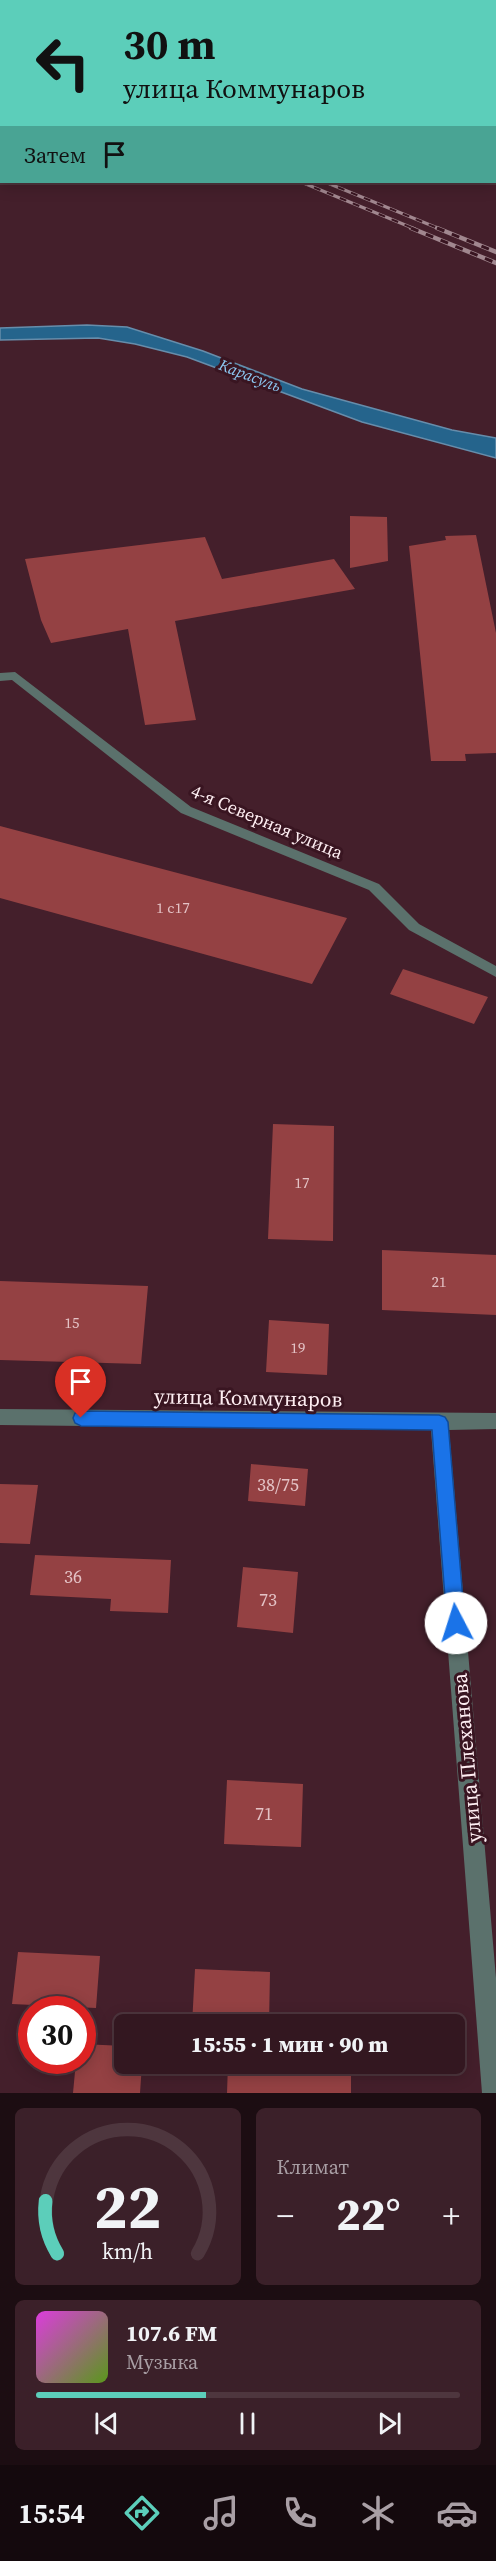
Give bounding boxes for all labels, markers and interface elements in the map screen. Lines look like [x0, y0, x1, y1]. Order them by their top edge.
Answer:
text: 30 m [123, 15, 216, 73]
icon: left [24, 24, 102, 102]
text: улица Коммунаров [123, 70, 365, 107]
icon: arrive [98, 138, 131, 171]
text: Затем [24, 140, 86, 170]
water label: Карасуль [215, 353, 284, 397]
street label: 4-я Северная улица [187, 778, 348, 865]
house number: 1 с17 [156, 897, 190, 918]
house number: 17 [294, 1172, 310, 1193]
house number: 21 [431, 1271, 447, 1292]
house number: 15 [64, 1312, 80, 1333]
house number: 19 [290, 1337, 306, 1358]
pin [55, 1356, 106, 1418]
icon: arrive [64, 1365, 97, 1398]
street label: улица Коммунаров [154, 1381, 343, 1414]
house number: 38/75 [257, 1472, 299, 1497]
house number: 36 [64, 1564, 82, 1589]
house number: 73 [259, 1587, 277, 1612]
position arrow [424, 1591, 488, 1655]
street label: улица Плеханова [445, 1672, 488, 1844]
house number: 71 [255, 1801, 273, 1826]
speed limit sign: 30 [18, 1996, 96, 2074]
text: 15:55 · 1 мин · 90 m [191, 2029, 388, 2059]
text: Климат [277, 2153, 349, 2181]
text: 22 [94, 2163, 162, 2249]
text: 22° [336, 2183, 400, 2245]
text: − [277, 2193, 294, 2238]
text: + [442, 2193, 460, 2238]
text: km/h [102, 2237, 153, 2266]
text: 107.6 FM [126, 2318, 217, 2348]
text: Музыка [126, 2348, 198, 2376]
icon: previous [90, 2407, 123, 2440]
icon: pause [231, 2407, 264, 2440]
icon: next [373, 2407, 406, 2440]
icon: directions [121, 2492, 163, 2534]
icon: music [200, 2492, 242, 2534]
icon: phone [279, 2492, 321, 2534]
icon: climate [357, 2492, 399, 2534]
icon: car [436, 2492, 478, 2534]
text: 15:54 [18, 2495, 85, 2532]

